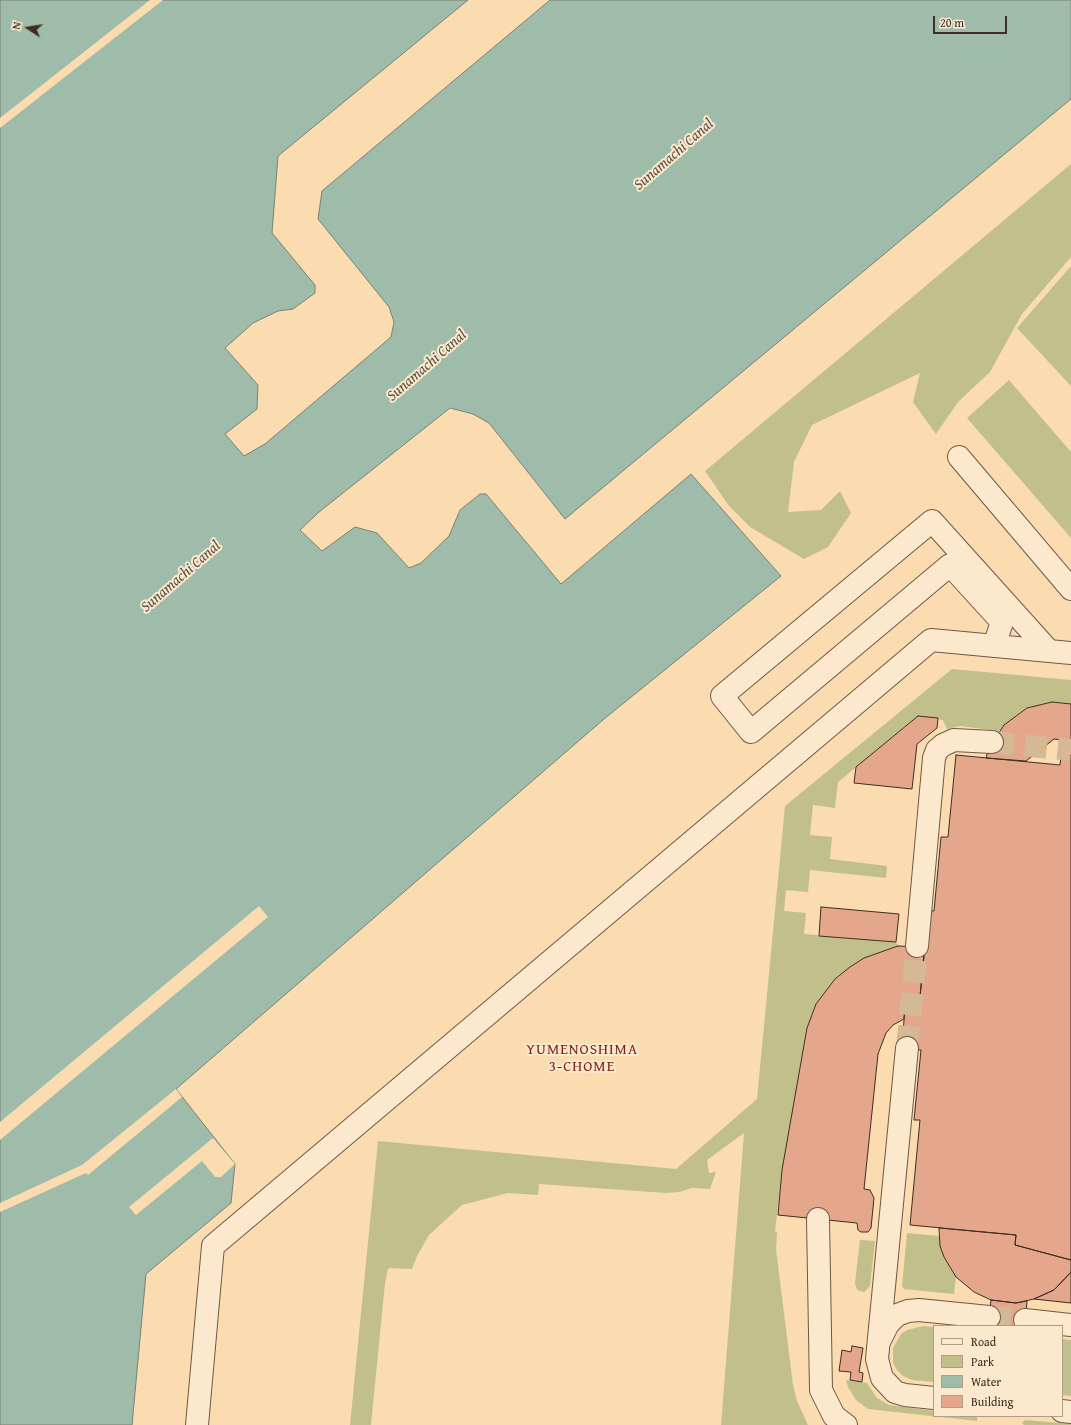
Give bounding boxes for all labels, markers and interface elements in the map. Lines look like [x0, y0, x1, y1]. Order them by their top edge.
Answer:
north arrow [8, 8, 48, 48]
scale bar [935, 8, 1009, 34]
text: 20 m [940, 14, 964, 31]
text: N [8, 20, 25, 31]
water label: Sunamachi Canal [631, 116, 717, 194]
water label: Sunamachi Canal [384, 327, 470, 405]
water label: Sunamachi Canal [138, 538, 224, 616]
district label: YUMENOSHIMA 3-CHOME [526, 1041, 638, 1076]
legend [933, 1325, 1063, 1417]
text: Road [971, 1333, 996, 1350]
text: Park [971, 1353, 994, 1370]
text: Water [971, 1373, 1001, 1390]
text: Building [971, 1393, 1014, 1410]

